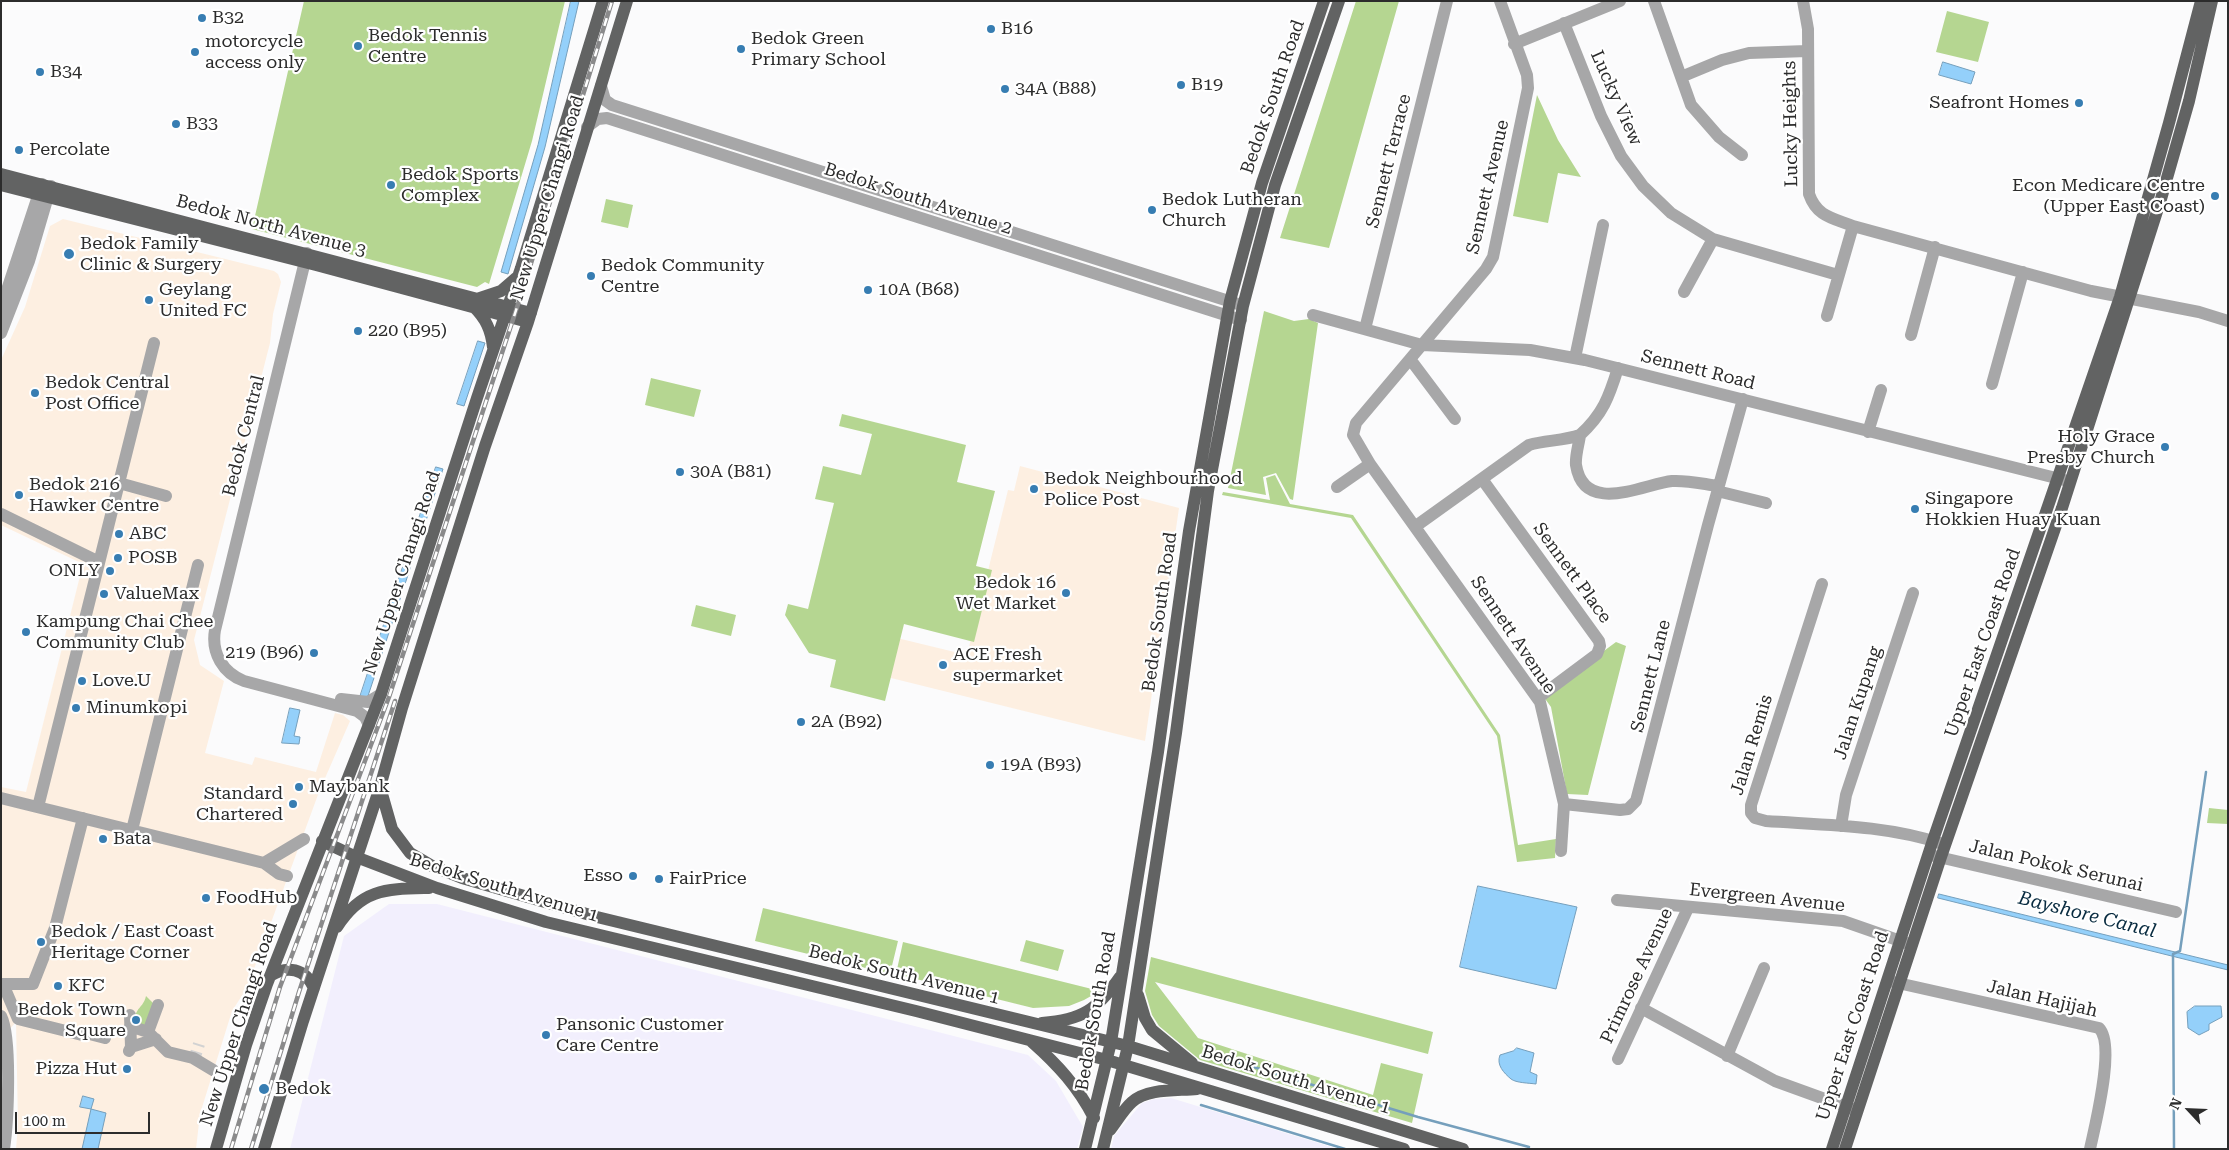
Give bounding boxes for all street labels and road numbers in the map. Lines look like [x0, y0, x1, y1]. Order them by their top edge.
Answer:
street label: Bedok South Road [1236, 17, 1310, 177]
street label: Lucky View [1585, 47, 1647, 149]
street label: Lucky Heights [1779, 61, 1803, 187]
street label: Sennett Terrace [1362, 92, 1416, 230]
street label: New Upper Changi Road [506, 93, 590, 303]
street label: Sennett Avenue [1462, 118, 1514, 256]
street label: Bedok South Avenue 2 [821, 158, 1015, 240]
street label: Bedok North Avenue 3 [174, 190, 368, 262]
street label: Sennett Road [1639, 345, 1757, 395]
street label: Bedok Central [218, 373, 270, 499]
street label: New Upper Changi Road [359, 468, 445, 678]
street label: Sennett Place [1528, 518, 1616, 628]
street label: Bedok South Road [1138, 531, 1182, 693]
street label: Upper East Coast Road [1941, 546, 2025, 740]
street label: Sennett Avenue [1466, 572, 1560, 698]
street label: Sennett Lane [1627, 617, 1675, 735]
street label: Jalan Kupang [1830, 644, 1886, 762]
street label: Jalan Remis [1726, 692, 1778, 798]
street label: Jalan Pokok Serunai [1967, 835, 2145, 897]
street label: Bedok South Avenue 1 [407, 849, 601, 927]
street label: Evergreen Avenue [1688, 879, 1846, 917]
street label: Primrose Avenue [1596, 905, 1678, 1047]
street label: New Upper Changi Road [196, 919, 282, 1129]
street label: Upper East Coast Road [1812, 928, 1894, 1124]
street label: Bedok South Road [1071, 930, 1121, 1092]
street label: Bedok South Avenue 1 [806, 941, 1002, 1009]
street label: Jalan Hajijah [1984, 976, 2100, 1022]
street label: Bedok South Avenue 1 [1199, 1041, 1393, 1119]

